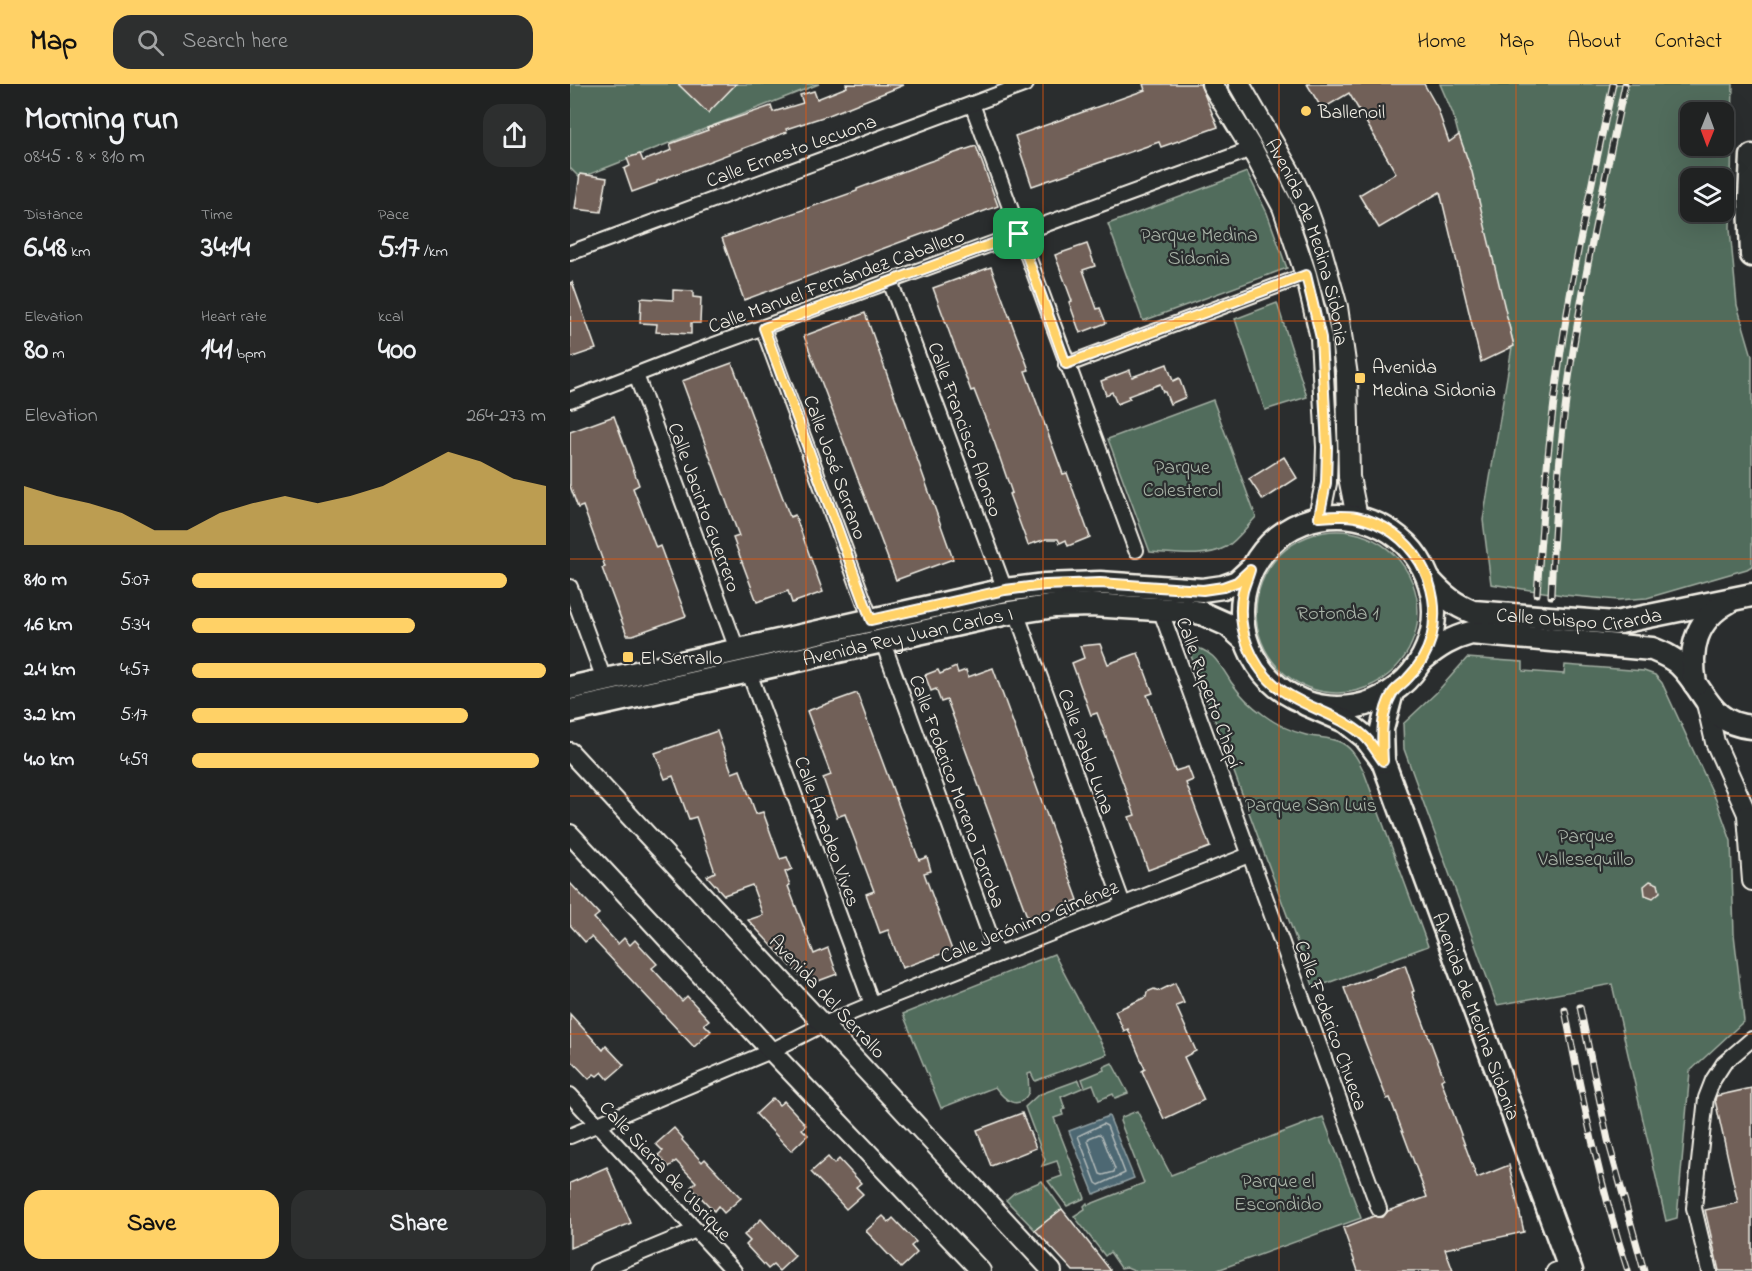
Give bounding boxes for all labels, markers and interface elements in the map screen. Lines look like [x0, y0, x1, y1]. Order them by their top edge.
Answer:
search box [113, 15, 533, 69]
text: Map [30, 22, 77, 63]
icon: search [134, 26, 167, 59]
text: Search here [182, 26, 288, 58]
text: Home [1417, 27, 1466, 57]
text: Map [1499, 27, 1534, 57]
text: About [1567, 27, 1621, 57]
text: Contact [1654, 27, 1722, 57]
text: Morning run [24, 96, 178, 144]
place label: Ballenoil [1317, 99, 1385, 128]
north arrow [1680, 102, 1734, 156]
map controls [1680, 102, 1734, 222]
button: share [483, 104, 546, 167]
marker: Ballenoil [1299, 104, 1313, 118]
street label: Calle Ernesto Lecuona [703, 108, 881, 197]
street label: Avenida de Medina Sidonia [1256, 134, 1354, 348]
text: 08:45 · 8 × 810 m [24, 143, 145, 172]
button: layers [1680, 168, 1734, 222]
text: Distance [24, 203, 83, 227]
text: Time [201, 203, 233, 227]
text: Pace [378, 203, 409, 227]
pin [993, 208, 1044, 259]
icon: arrive [1002, 217, 1035, 250]
street label: Calle Manuel Fernández Caballero [705, 222, 969, 342]
park label: Parque Medina Sidonia [1140, 222, 1258, 274]
text: 6.48 [24, 227, 67, 271]
text: 34:14 [201, 227, 250, 271]
text: 5:17 [378, 227, 420, 271]
text: km [67, 240, 90, 264]
text: /km [420, 240, 448, 264]
text: Elevation [24, 305, 83, 329]
text: Heart rate [201, 305, 267, 329]
text: kcal [378, 305, 403, 329]
text: 80 [24, 329, 48, 373]
text: 141 [201, 329, 232, 373]
text: 400 [378, 329, 416, 373]
street label: Calle Francisco Alonso [919, 338, 1009, 521]
text: m [48, 342, 65, 366]
text: bpm [232, 342, 266, 366]
place label: Avenida Medina Sidonia [1372, 354, 1496, 406]
marker: Avenida Medina Sidonia [1353, 371, 1367, 385]
street label: Calle José Serrano [794, 391, 873, 544]
text: Elevation [24, 402, 98, 431]
text: 264–273 m [466, 402, 546, 431]
street label: Calle Jacinto Guerrero [659, 419, 747, 597]
park label: Parque Colesterol [1143, 454, 1221, 506]
text: 810 m [24, 566, 67, 595]
text: 5:07 [120, 566, 150, 595]
park label: Rotonda 1 [1297, 600, 1379, 629]
street label: Avenida Rey Juan Carlos I [800, 601, 1015, 675]
street label: Calle Obispo Cirarda [1495, 602, 1665, 640]
text: 1.6 km [24, 611, 73, 640]
text: 5:34 [120, 611, 150, 640]
street label: Calle Ruperto Chapí [1167, 613, 1248, 772]
place label: El Serrallo [640, 645, 723, 674]
marker: El Serrallo [621, 650, 635, 664]
text: 2.4 km [24, 656, 76, 685]
text: 4:57 [120, 656, 150, 685]
street label: Calle Federico Moreno Torroba [900, 671, 1011, 913]
street label: Calle Pablo Luna [1048, 685, 1121, 819]
text: 3.2 km [24, 701, 76, 730]
text: 5:17 [120, 701, 148, 730]
text: 4.0 km [24, 746, 74, 775]
text: 4:59 [120, 746, 147, 775]
street label: Calle Amadeo Vives [785, 753, 866, 911]
park label: Parque San Luis [1245, 792, 1377, 821]
park label: Parque Vallesequillo [1537, 823, 1634, 875]
street label: Calle Jerónimo Giménez [936, 874, 1124, 972]
street label: Avenida de Medina Sidonia [1423, 909, 1526, 1125]
street label: Avenida del Serrallo [761, 929, 892, 1066]
street label: Calle Federico Chueca [1285, 937, 1374, 1115]
street label: Calle Sierra de Ubrique [591, 1095, 737, 1249]
park label: Parque el Escondido [1234, 1168, 1322, 1220]
button: Save [24, 1190, 279, 1259]
button: Share [291, 1190, 546, 1259]

